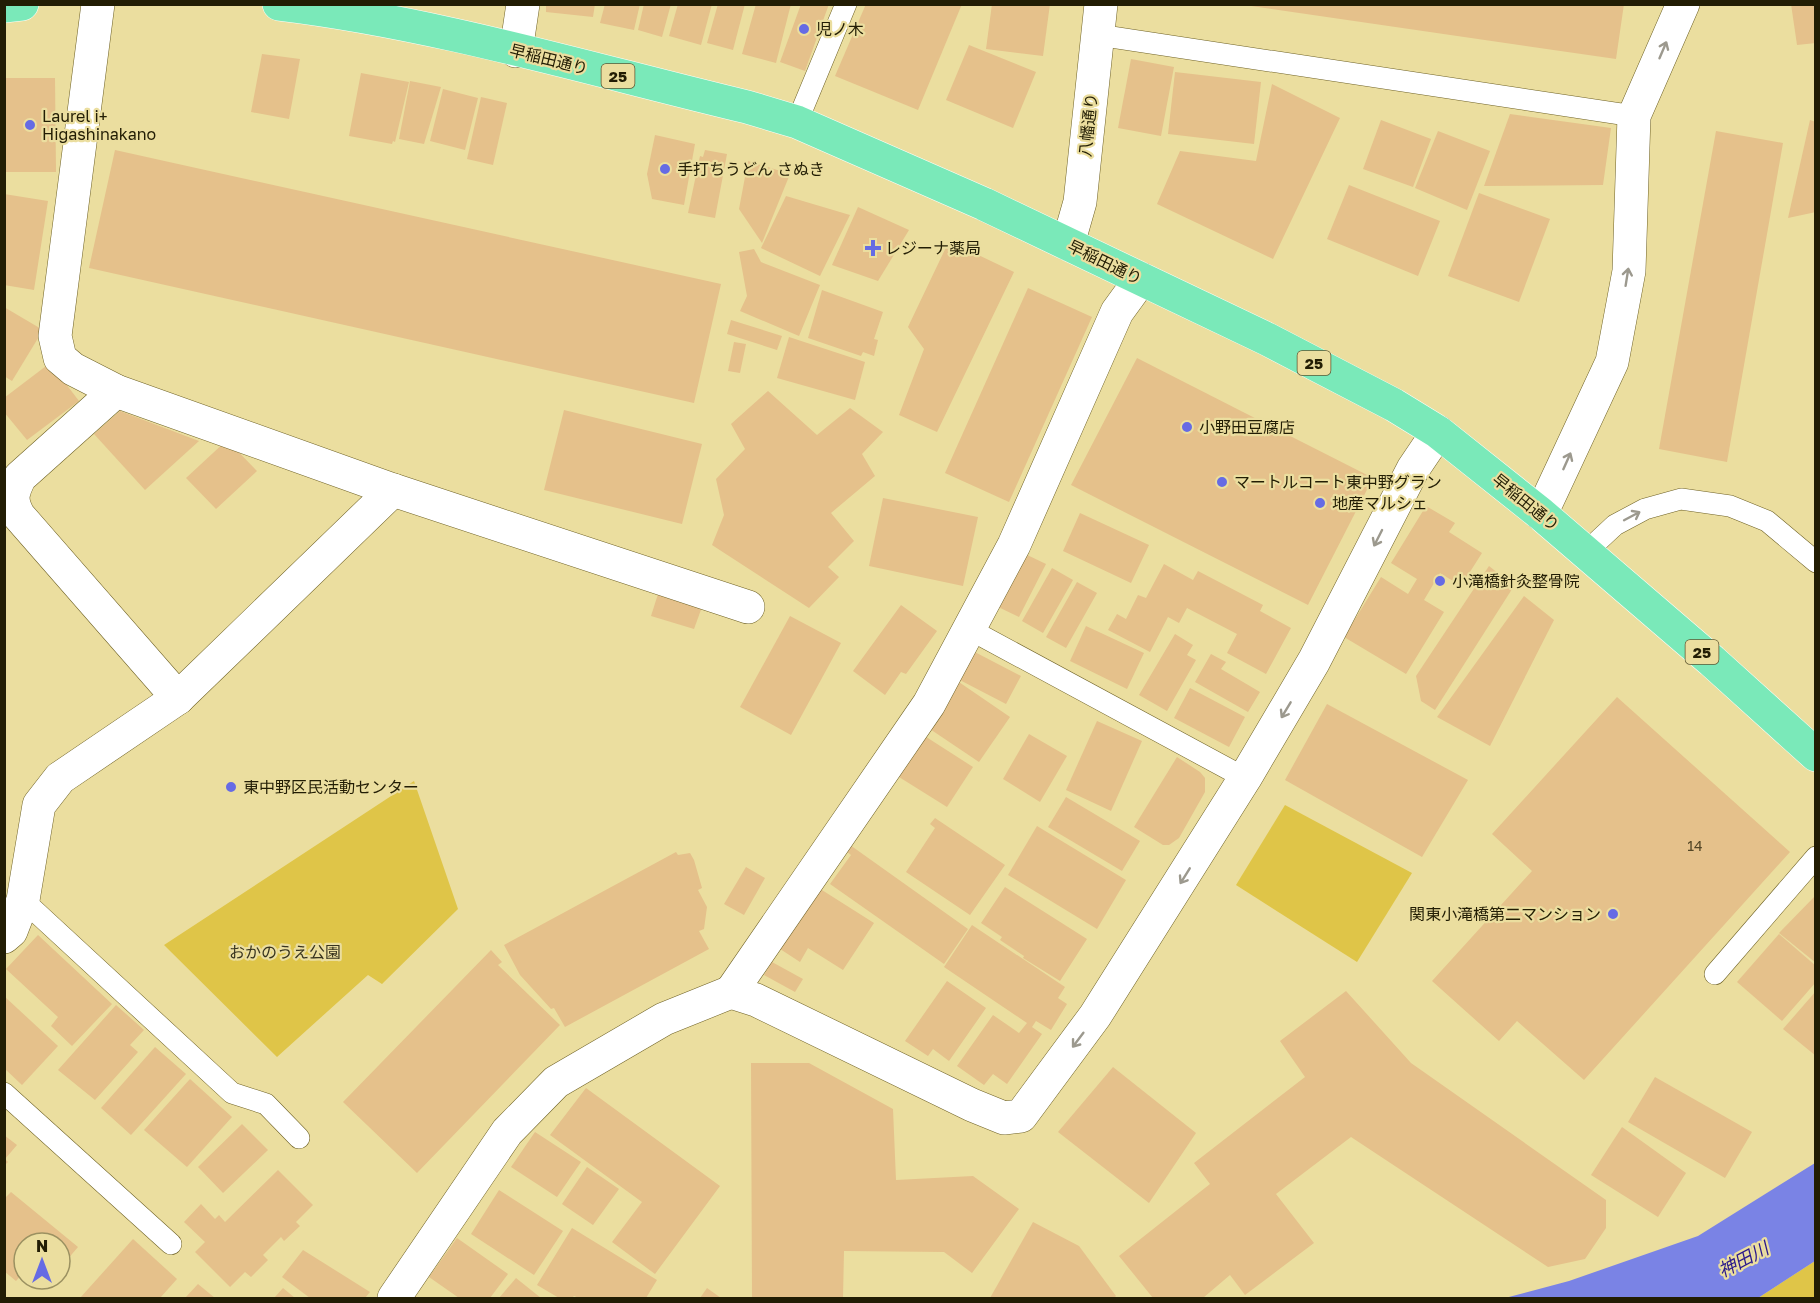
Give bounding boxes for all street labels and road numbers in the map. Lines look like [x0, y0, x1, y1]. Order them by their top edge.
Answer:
street label: 早稲田通り [508, 40, 590, 78]
road number: 25 [602, 64, 634, 88]
street label: 八幡通り [1075, 92, 1101, 158]
street label: 早稲田通り [1065, 235, 1145, 289]
road number: 25 [1298, 351, 1330, 375]
street label: 早稲田通り [1489, 469, 1563, 535]
road number: 25 [1686, 640, 1718, 664]

